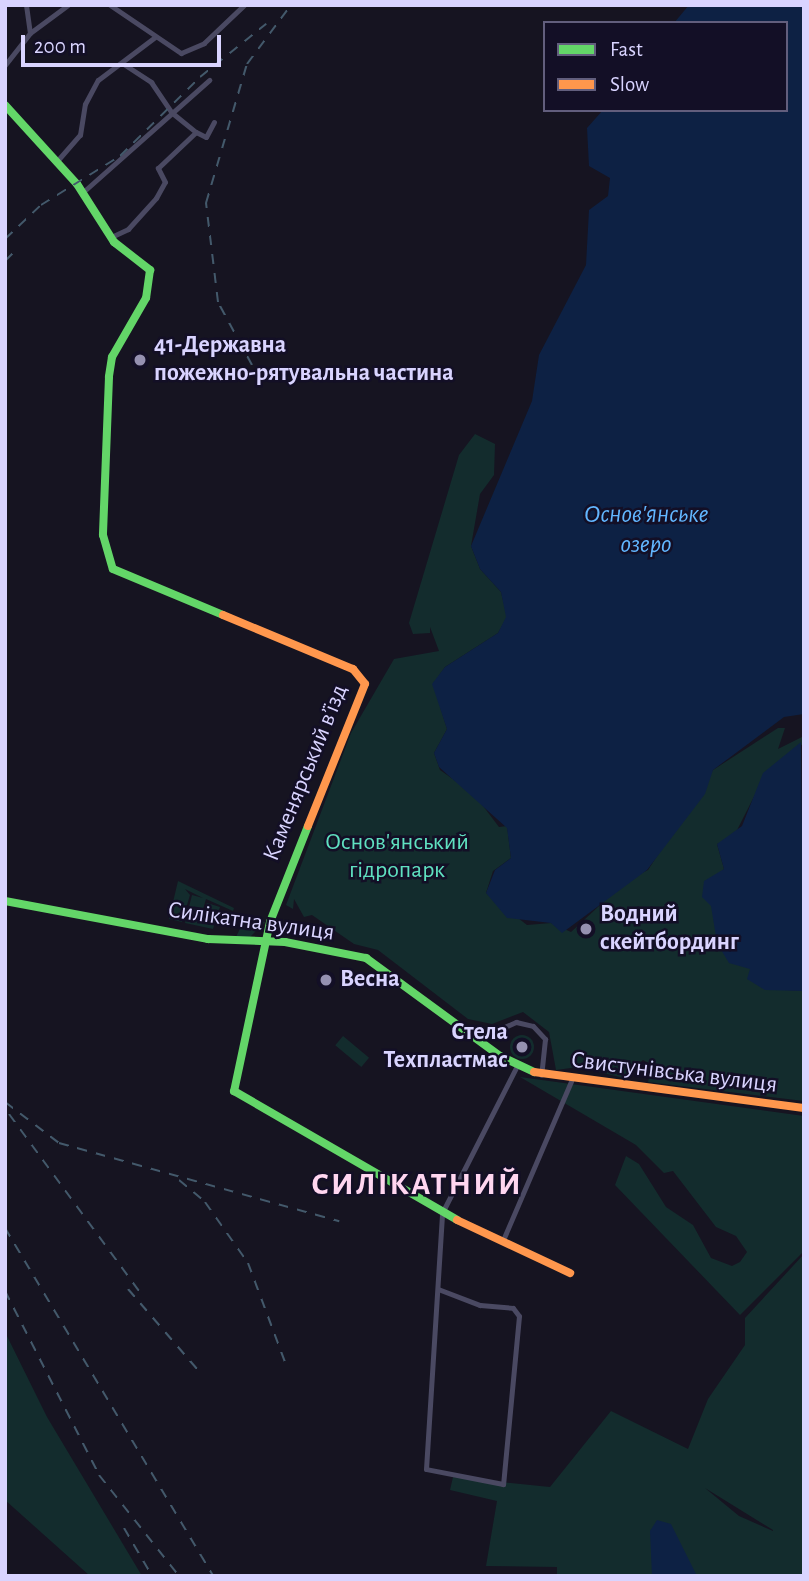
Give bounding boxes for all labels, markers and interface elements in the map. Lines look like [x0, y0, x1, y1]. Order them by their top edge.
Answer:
scale bar [24, 21, 224, 65]
legend [543, 21, 788, 112]
text: 200 m [34, 36, 86, 57]
text: Fast [610, 39, 643, 60]
text: Slow [610, 74, 649, 95]
place label: 41-Державна пожежно-рятувальна частина [154, 332, 454, 388]
marker: 41-Державна пожежно-рятувальна частина [132, 352, 148, 368]
water label: Основ'янське озеро [584, 499, 708, 560]
street label: Каменярський в’їзд [257, 680, 355, 866]
park label: Основ'янський гідропарк [325, 829, 469, 885]
street label: Силікатна вулиця [166, 896, 336, 948]
place label: Водний скейтбординг [600, 901, 739, 957]
marker: Водний скейтбординг [578, 921, 594, 937]
place label: Весна [340, 966, 400, 994]
marker: Весна [318, 972, 334, 988]
place label: Стела Техпластмас [383, 1019, 508, 1075]
marker: Стела Техпластмас [514, 1039, 530, 1055]
street label: Свистунівська вулиця [569, 1046, 779, 1100]
district label: СИЛІКАТНИЙ [312, 1165, 522, 1203]

